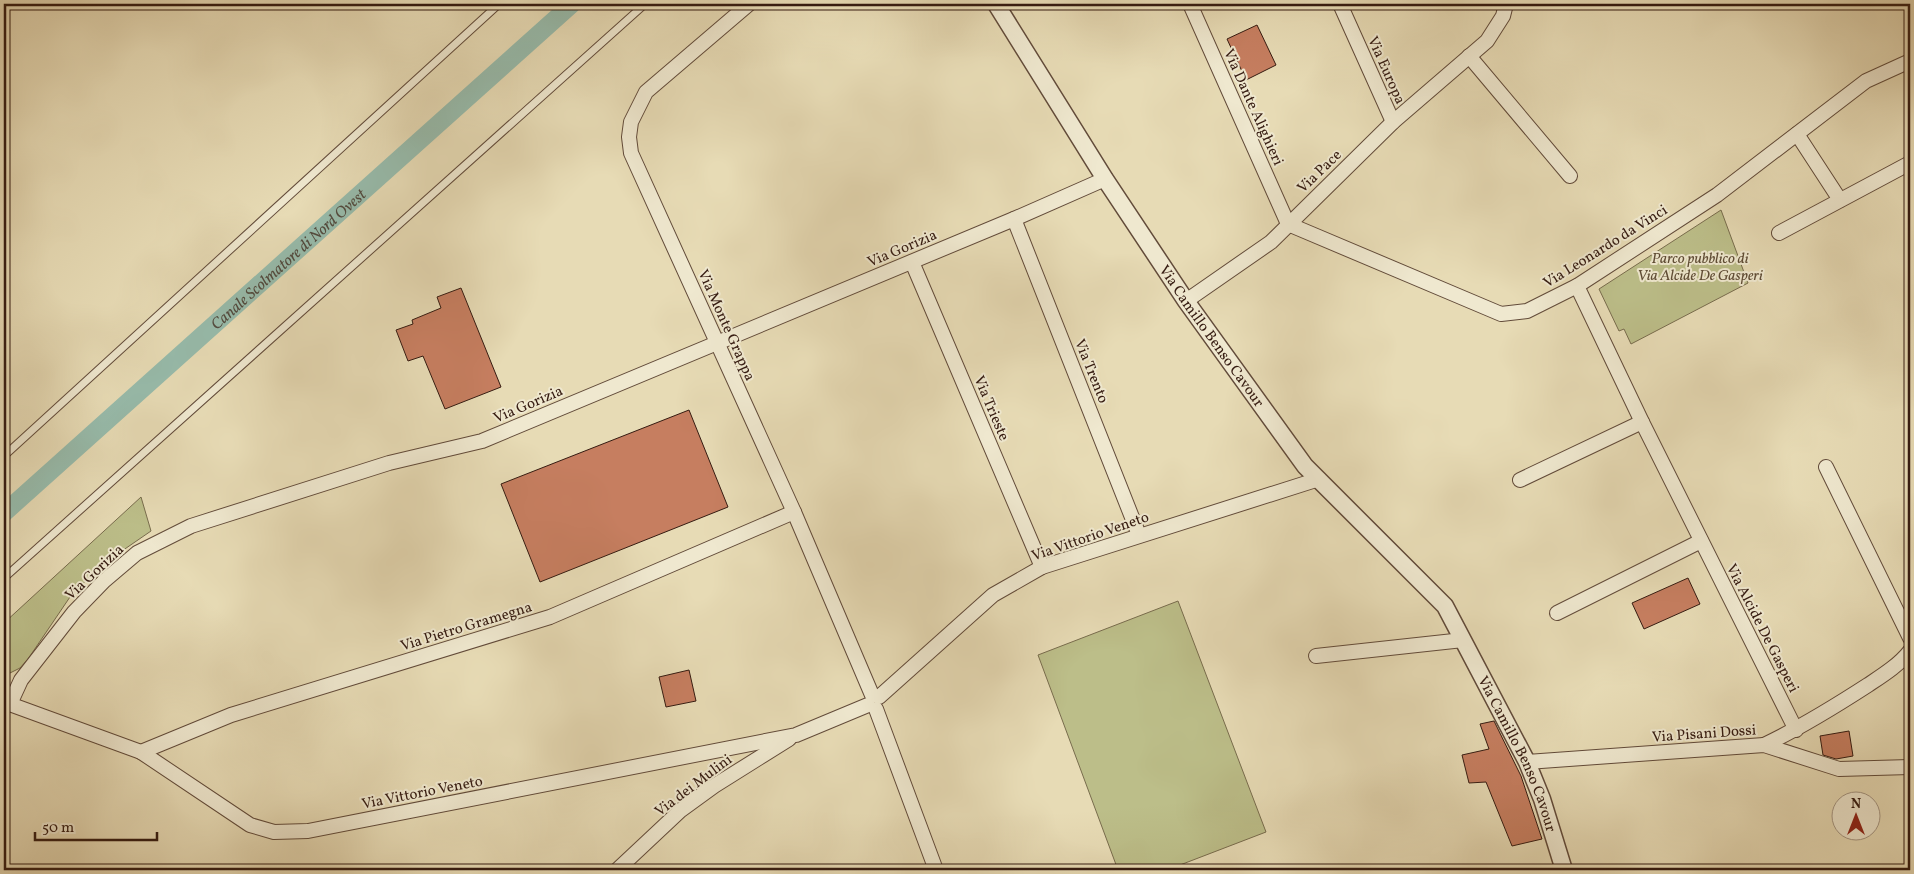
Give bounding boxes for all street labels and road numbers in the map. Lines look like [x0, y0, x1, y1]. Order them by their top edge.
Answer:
street label: Via Europa [1361, 33, 1410, 108]
street label: Via Dante Alighieri [1217, 46, 1288, 169]
street label: Via Pace [1293, 146, 1347, 199]
street label: Via Leonardo da Vinci [1540, 201, 1672, 294]
street label: Via Gorizia [865, 225, 941, 273]
street label: Via Camillo Benso Cavour [1153, 261, 1268, 412]
street label: Via Monte Grappa [692, 267, 760, 385]
street label: Via Trento [1068, 336, 1113, 407]
street label: Via Trieste [968, 373, 1014, 444]
street label: Via Gorizia [491, 381, 567, 429]
street label: Via Vittorio Veneto [1029, 507, 1152, 567]
street label: Via Gorizia [61, 540, 129, 606]
street label: Via Alcide De Gasperi [1720, 561, 1803, 697]
street label: Via Pietro Gramegna [398, 597, 535, 657]
street label: Via Camillo Benso Cavour [1472, 673, 1561, 835]
street label: Via Pisani Dossi [1651, 720, 1757, 749]
street label: Via dei Mulini [651, 750, 737, 822]
street label: Via Vittorio Veneto [360, 771, 485, 815]

